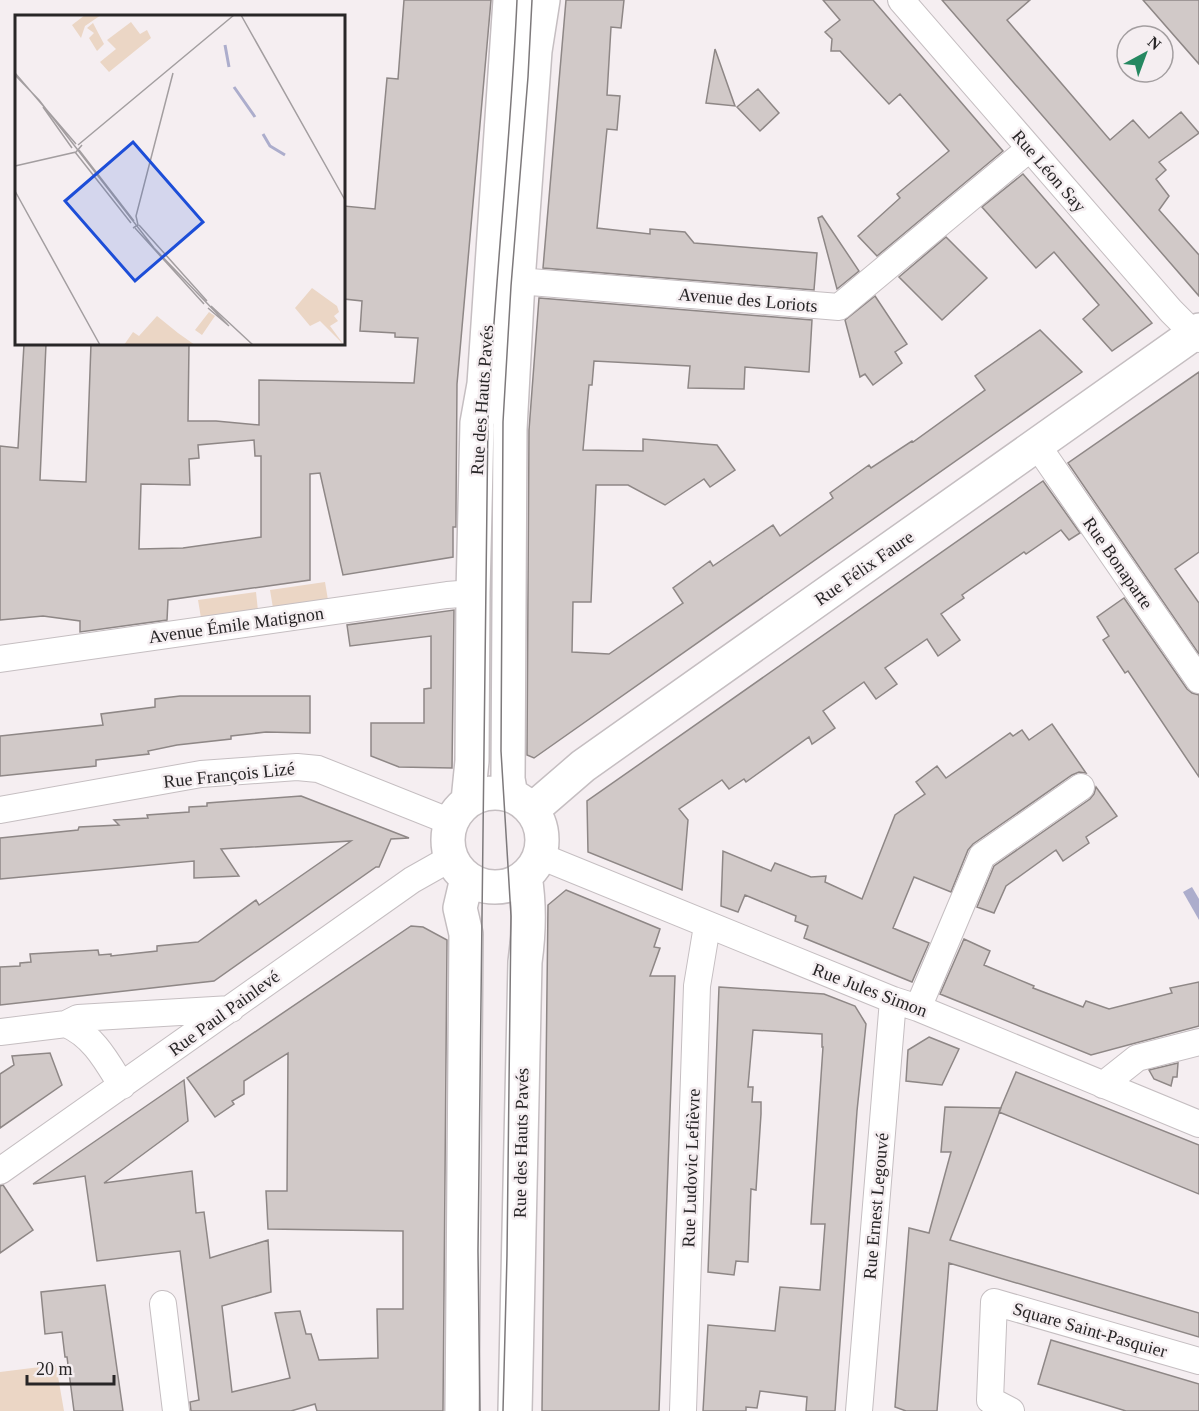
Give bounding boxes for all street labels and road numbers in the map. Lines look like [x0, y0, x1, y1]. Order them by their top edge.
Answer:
street label: Rue Léon Say [1008, 126, 1090, 216]
street label: Avenue des Loriots [678, 284, 818, 316]
street label: Rue des Hauts Pavés [467, 324, 497, 476]
street label: Rue Bonaparte [1079, 513, 1157, 613]
street label: Rue Félix Faure [811, 527, 917, 609]
street label: Avenue Émile Matignon [147, 602, 325, 647]
street label: Rue François Lizé [162, 758, 296, 792]
street label: Rue Jules Simon [810, 959, 930, 1021]
street label: Rue Paul Painlevé [165, 966, 283, 1060]
street label: Rue des Hauts Pavés [510, 1068, 532, 1218]
street label: Rue Ludovic Lefièvre [678, 1088, 704, 1248]
street label: Rue Ernest Legouvé [860, 1132, 892, 1280]
street label: Square Saint-Pasquier [1011, 1298, 1169, 1362]

